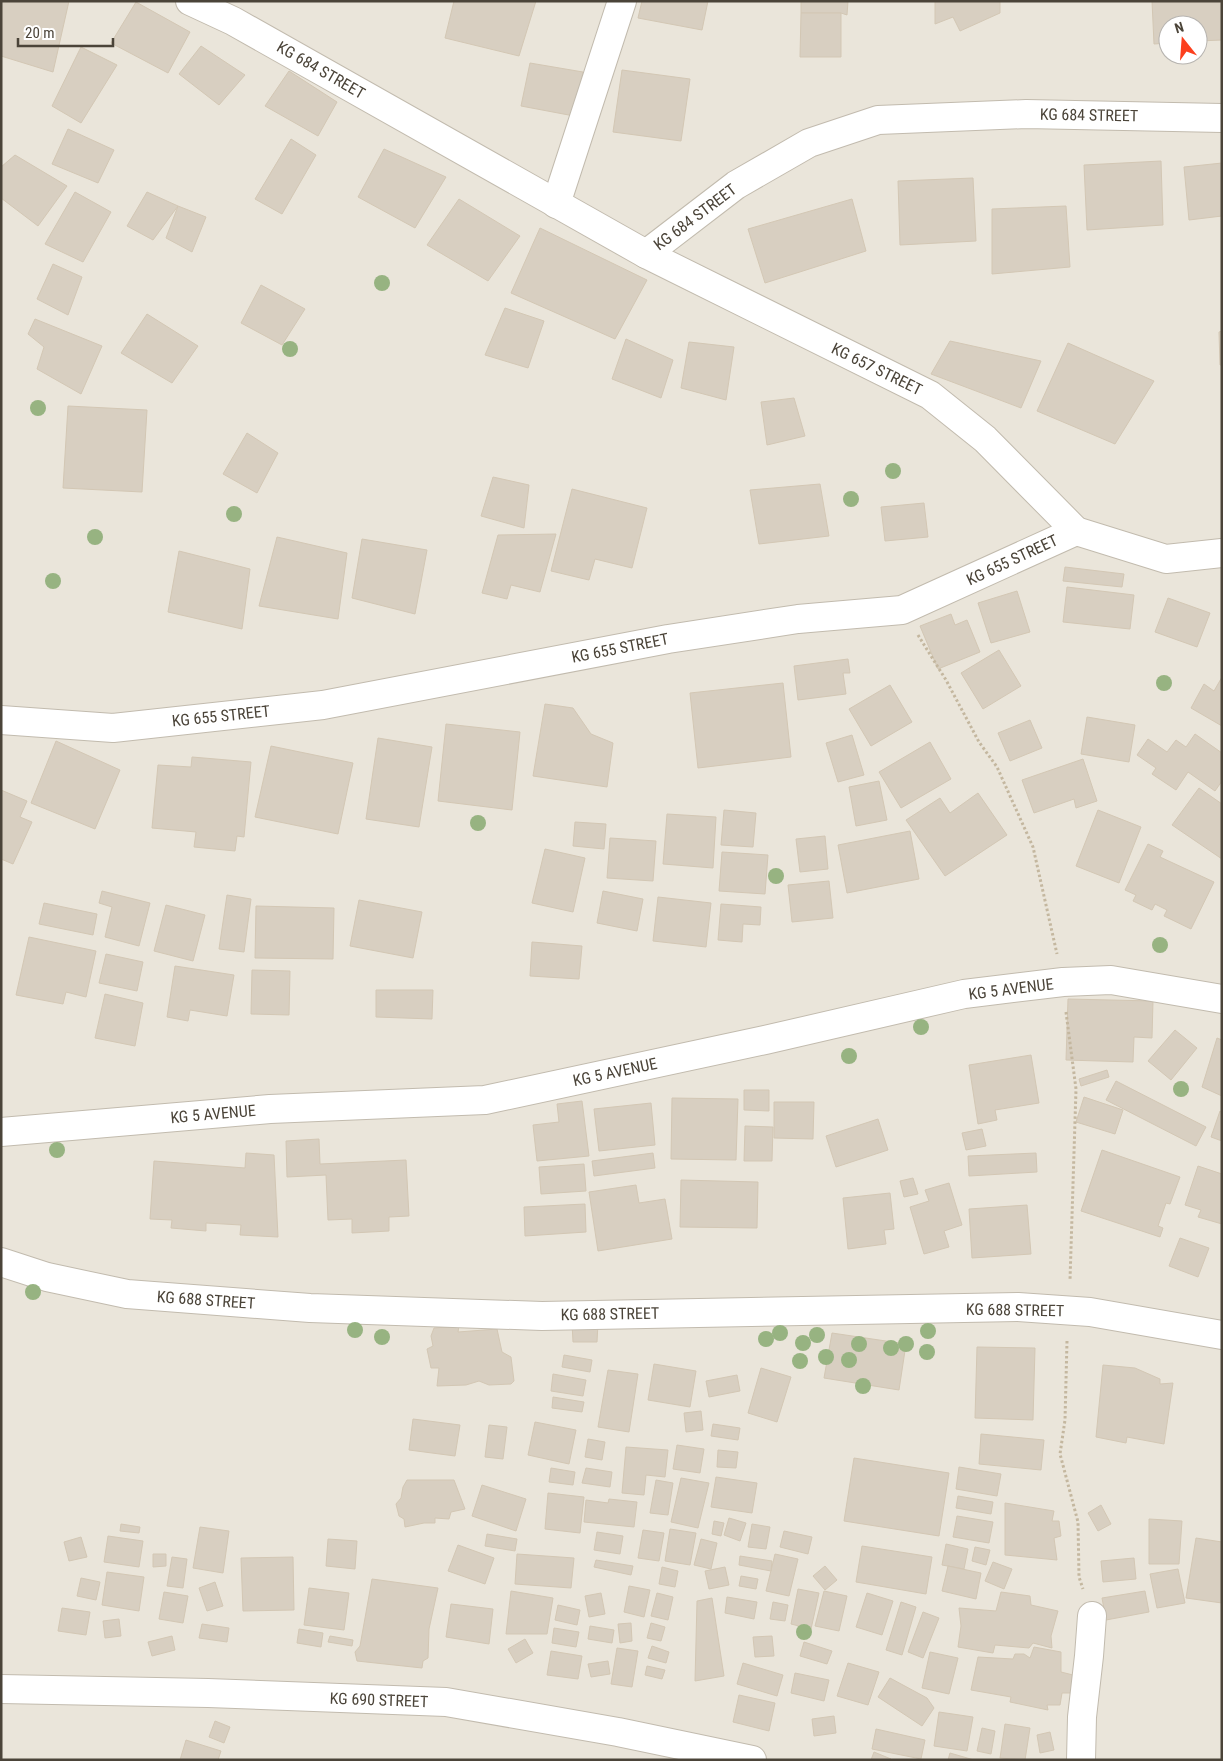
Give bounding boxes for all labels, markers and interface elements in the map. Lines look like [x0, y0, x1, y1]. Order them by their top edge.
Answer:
scale bar [18, 15, 112, 47]
north arrow [1158, 15, 1208, 65]
text: N [1173, 19, 1186, 36]
text: 20 m [25, 24, 55, 42]
street label: KG 684 STREET [274, 37, 368, 103]
street label: KG 684 STREET [1040, 105, 1138, 125]
street label: KG 684 STREET [650, 180, 740, 254]
street label: KG 657 STREET [829, 339, 925, 399]
street label: KG 655 STREET [963, 531, 1061, 589]
street label: KG 655 STREET [570, 629, 670, 667]
street label: KG 655 STREET [171, 701, 271, 731]
street label: KG 5 AVENUE [967, 974, 1055, 1004]
street label: KG 5 AVENUE [571, 1054, 659, 1090]
street label: KG 5 AVENUE [170, 1101, 256, 1127]
street label: KG 688 STREET [156, 1287, 256, 1313]
street label: KG 688 STREET [966, 1300, 1064, 1320]
street label: KG 688 STREET [561, 1304, 659, 1324]
street label: KG 690 STREET [329, 1689, 429, 1711]

